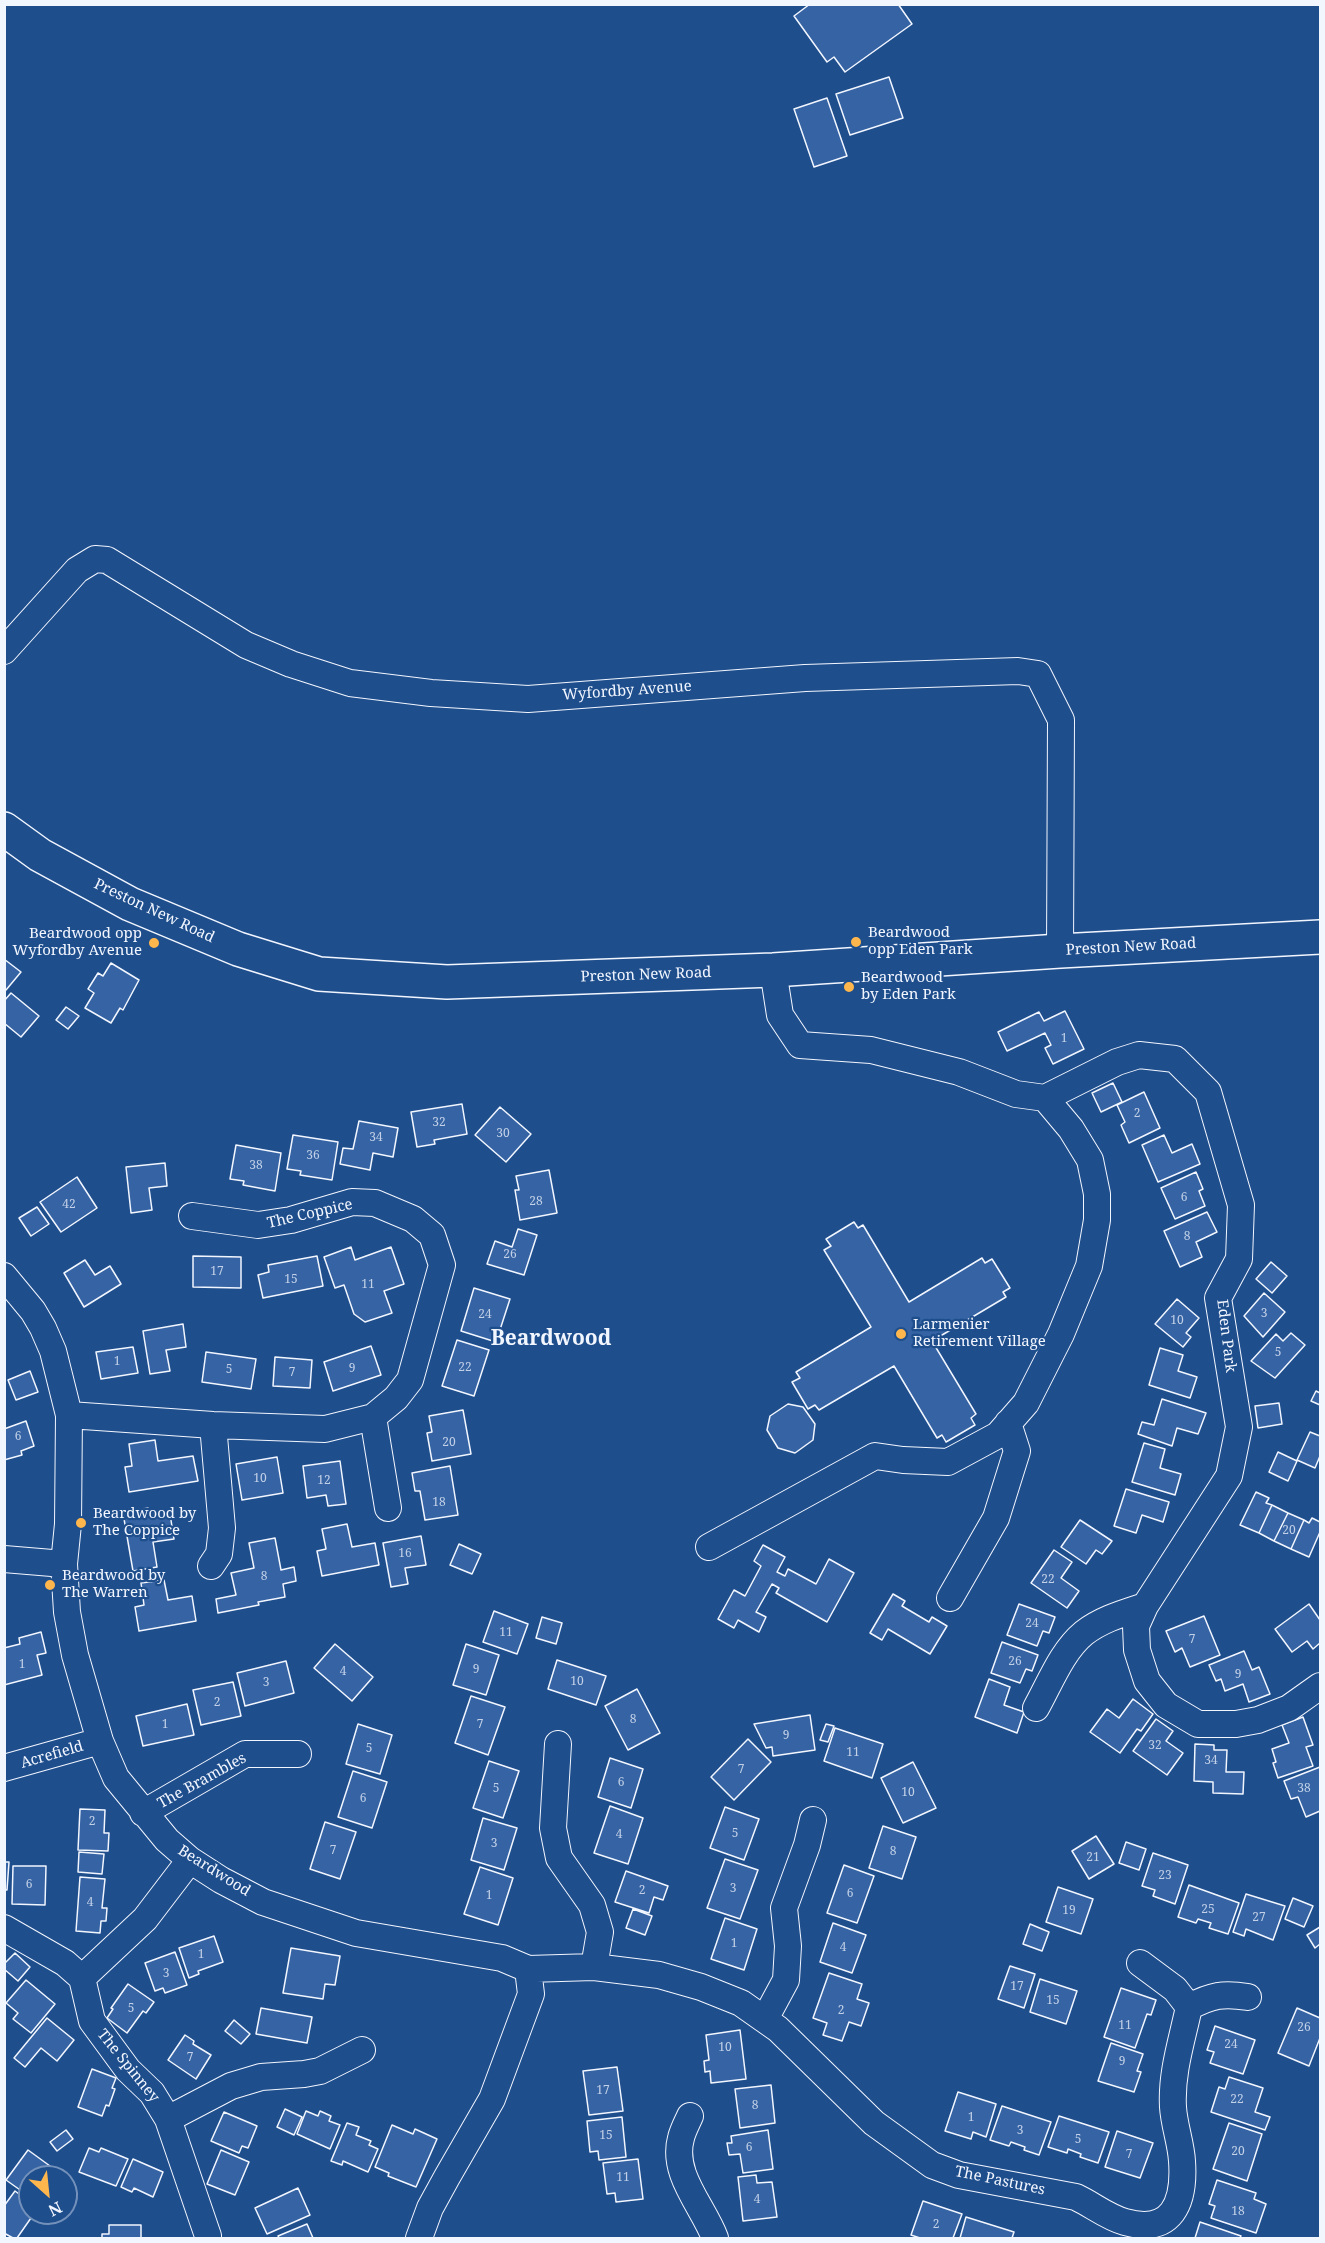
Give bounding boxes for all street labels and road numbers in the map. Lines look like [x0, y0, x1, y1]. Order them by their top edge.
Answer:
street label: Wyfordby Avenue [562, 678, 692, 704]
street label: Preston New Road [91, 875, 217, 947]
street label: Preston New Road [1065, 935, 1197, 959]
street label: Preston New Road [580, 964, 712, 986]
street label: The Coppice [266, 1195, 354, 1233]
street label: Eden Park [1213, 1298, 1239, 1374]
street label: Acrefield [18, 1737, 86, 1773]
street label: The Brambles [155, 1749, 249, 1813]
street label: Beardwood [174, 1842, 254, 1900]
street label: The Spinney [93, 2026, 163, 2106]
street label: The Pastures [953, 2163, 1047, 2199]

